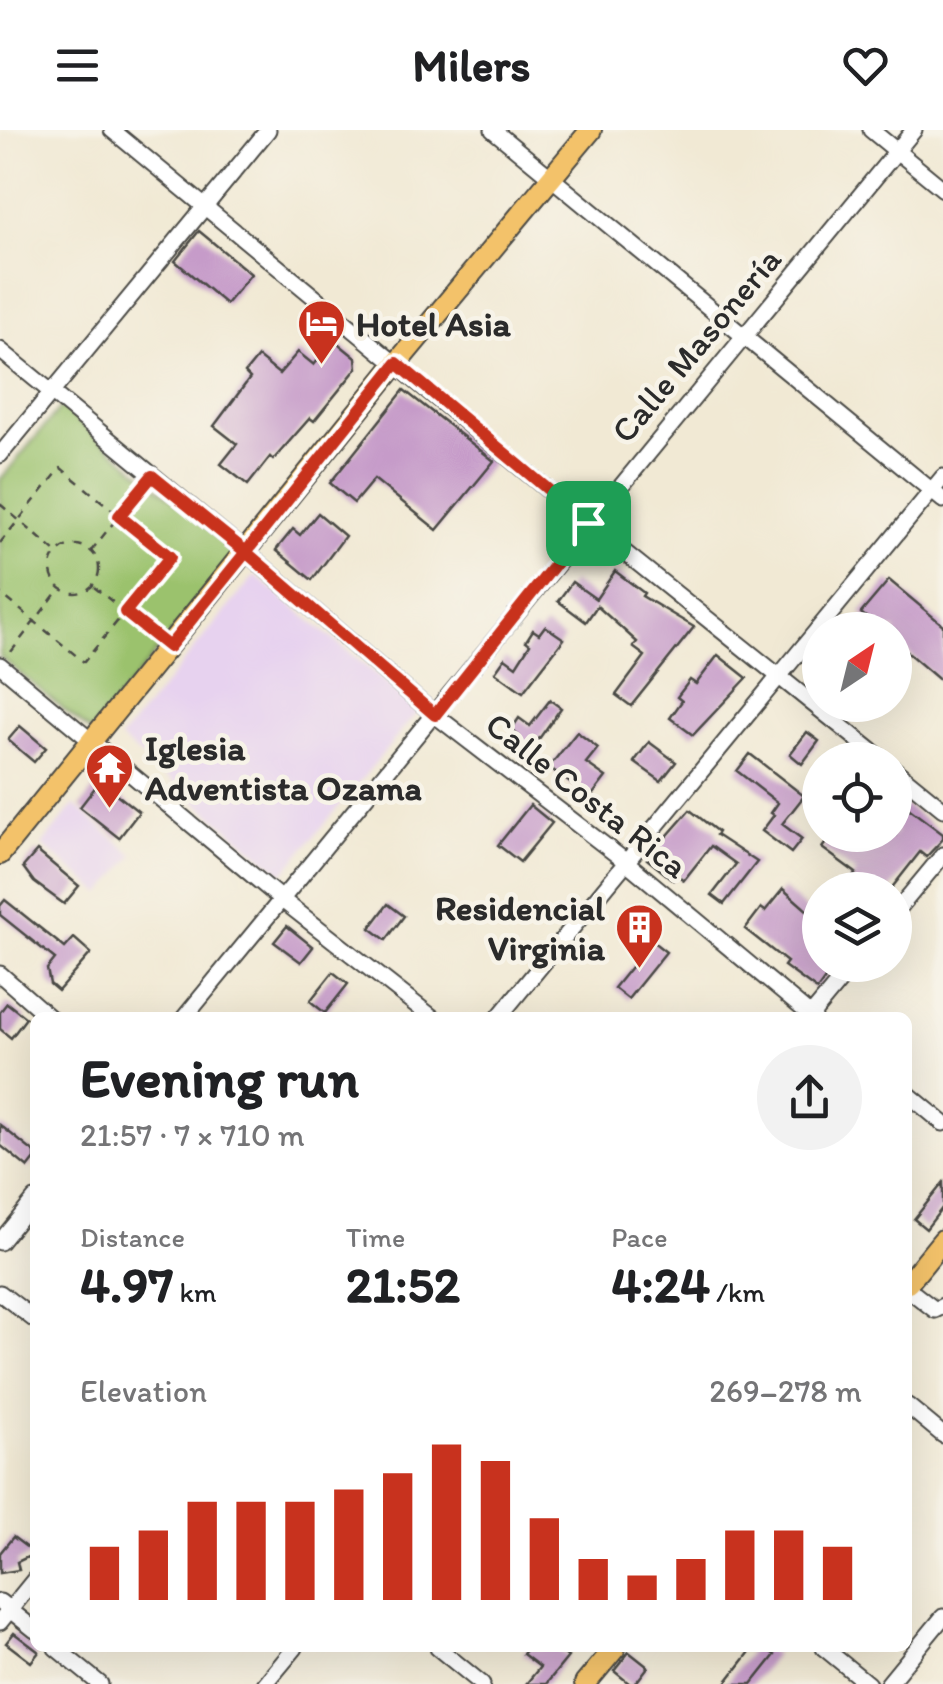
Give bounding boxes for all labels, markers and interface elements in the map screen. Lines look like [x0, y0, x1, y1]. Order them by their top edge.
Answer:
icon: menu [50, 38, 105, 93]
text: Milers [412, 38, 531, 92]
icon: heart [838, 38, 893, 93]
street label: Calle Masonería [602, 239, 790, 451]
hotel icon: Hotel Asia [295, 298, 347, 366]
place label: Hotel Asia [356, 303, 512, 345]
pin [546, 481, 631, 566]
icon: arrive [561, 496, 616, 551]
north arrow [802, 612, 912, 722]
map controls [802, 612, 912, 982]
street label: Calle Costa Rica [478, 703, 696, 887]
place label: Iglesia Adventista Ozama [145, 727, 422, 809]
temple icon: Iglesia Adventista Ozama [84, 742, 136, 810]
button: locate [802, 742, 912, 852]
button: layers [802, 872, 912, 982]
place label: Residencial Virginia [435, 887, 606, 969]
building icon: Residencial Virginia [614, 902, 666, 970]
text: Evening run [80, 1045, 359, 1111]
button: share [757, 1045, 862, 1150]
text: 21:57 · 7 × 710 m [80, 1116, 305, 1154]
text: Distance [80, 1220, 185, 1254]
text: Time [346, 1220, 405, 1254]
text: Pace [611, 1220, 667, 1254]
text: 4.97 [80, 1254, 173, 1315]
text: 21:52 [346, 1254, 460, 1315]
text: 4:24 [611, 1254, 710, 1315]
text: km [173, 1275, 217, 1309]
text: /km [710, 1275, 765, 1309]
text: Elevation [80, 1372, 207, 1410]
text: 269–278 m [709, 1372, 862, 1410]

